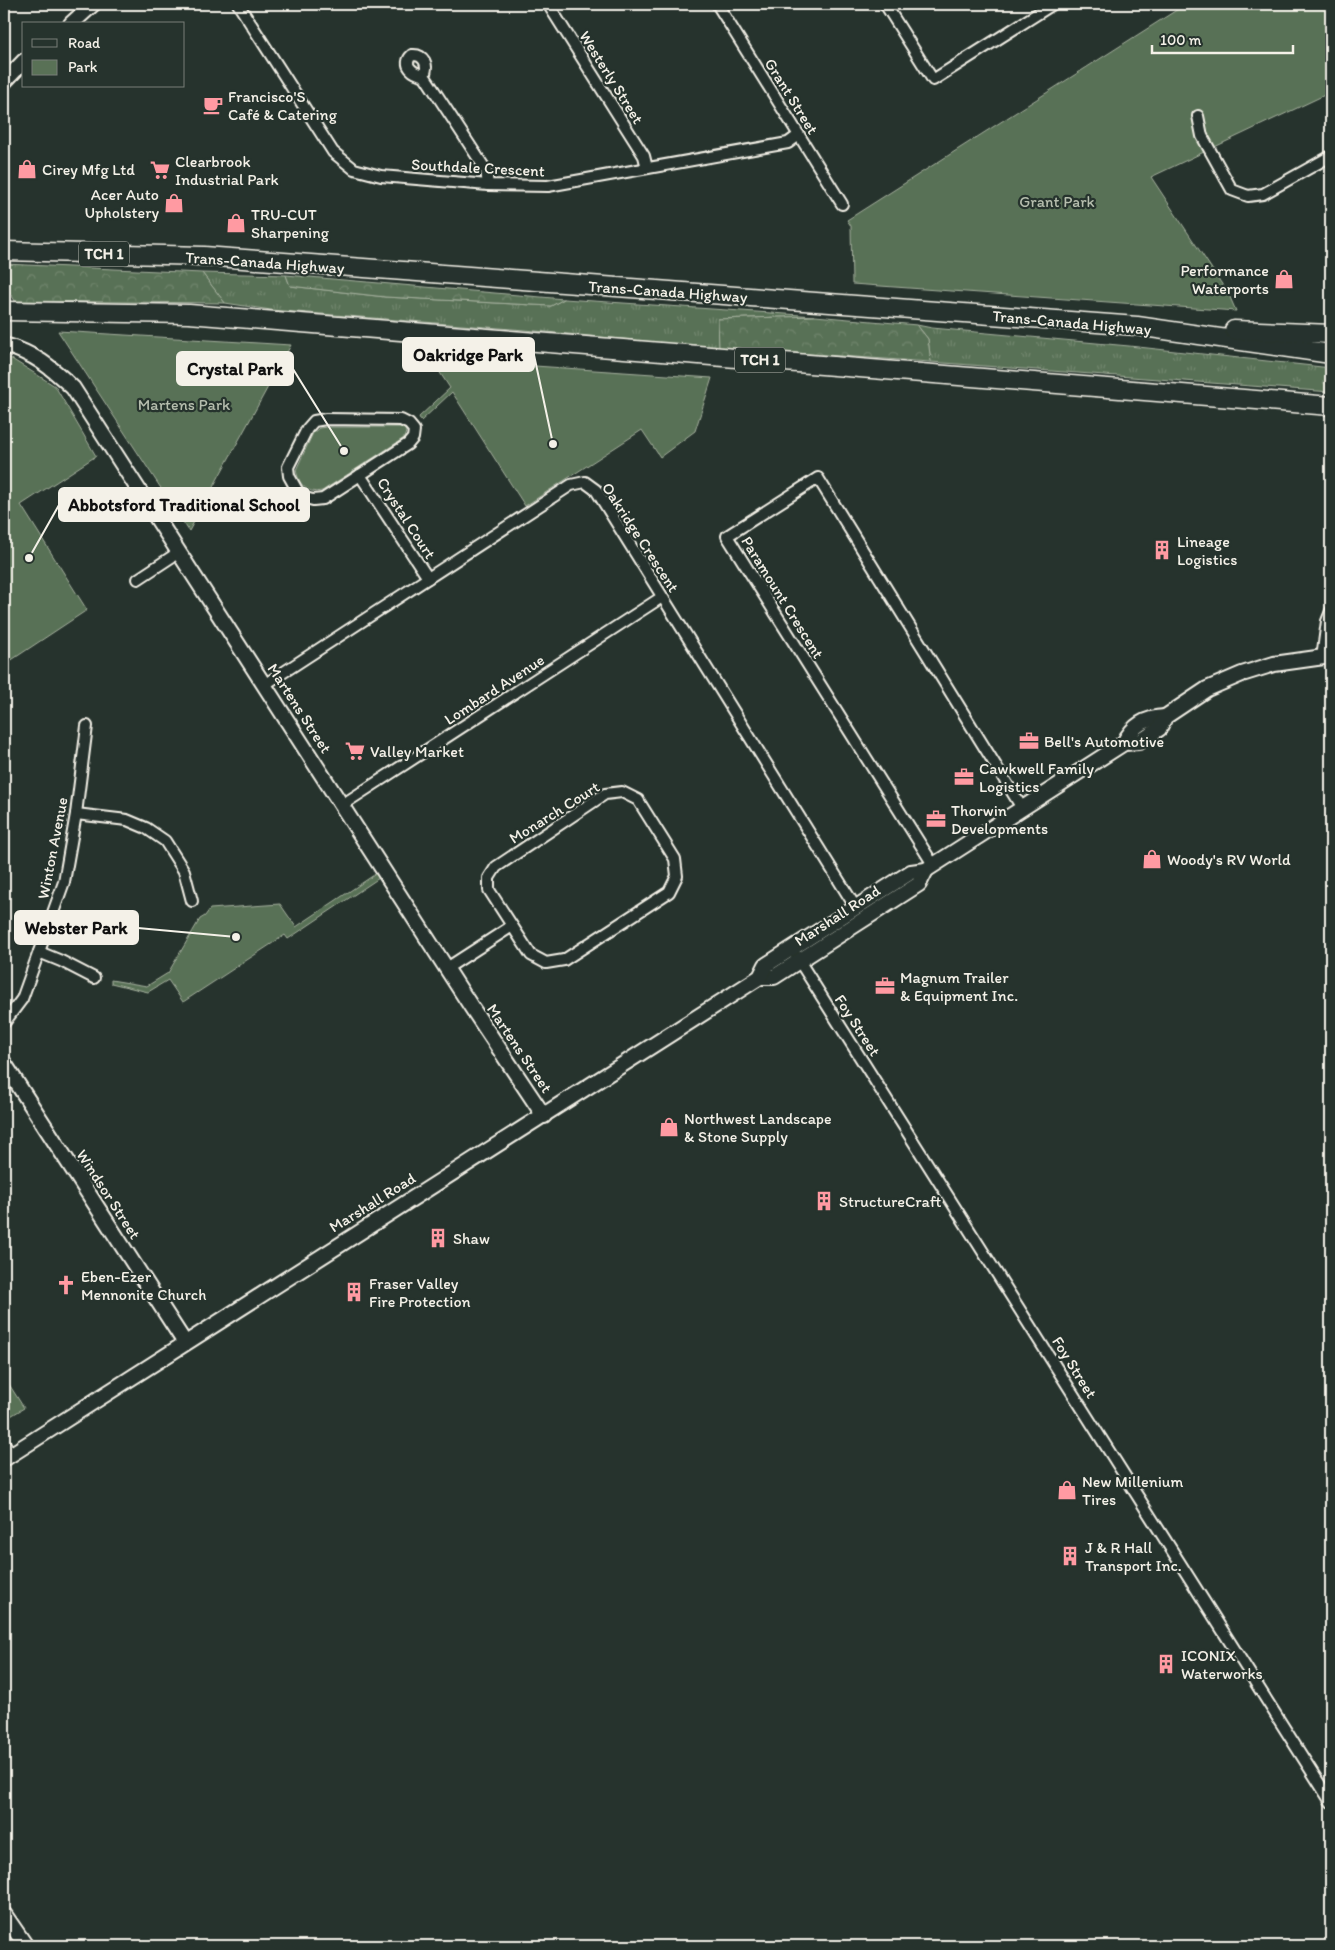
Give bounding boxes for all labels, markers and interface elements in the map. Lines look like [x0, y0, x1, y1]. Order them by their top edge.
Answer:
legend [22, 22, 185, 88]
scale bar [1152, 22, 1294, 54]
street label: Westerly Street [575, 27, 648, 127]
text: 100 m [1160, 31, 1202, 49]
text: Road [68, 34, 101, 52]
street label: Grant Street [761, 55, 822, 138]
text: Park [68, 58, 98, 76]
place label: Francisco'S Café & Catering [228, 87, 338, 124]
cafe icon: Francisco'S Café & Catering [202, 94, 224, 116]
place label: Clearbrook Industrial Park [175, 152, 279, 189]
street label: Southdale Crescent [411, 155, 545, 180]
shop icon: Cirey Mfg Ltd [16, 158, 38, 180]
supermarket icon: Clearbrook Industrial Park [149, 159, 171, 181]
place label: Cirey Mfg Ltd [42, 160, 135, 179]
place label: Acer Auto Upholstery [84, 185, 159, 222]
shop icon: Acer Auto Upholstery [163, 192, 185, 214]
park label: Grant Park [1019, 192, 1095, 211]
place label: TRU-CUT Sharpening [251, 205, 330, 242]
shop icon: TRU-CUT Sharpening [225, 212, 247, 234]
road number: TCH 1 [79, 242, 129, 266]
street label: Trans-Canada Highway [185, 247, 346, 278]
place label: Performance Waterports [1180, 261, 1269, 298]
shop icon: Performance Waterports [1273, 268, 1295, 290]
street label: Trans-Canada Highway [588, 276, 749, 307]
street label: Trans-Canada Highway [992, 306, 1153, 339]
callout: Oakridge Park [403, 338, 534, 371]
text: Oakridge Park [413, 344, 524, 366]
road number: TCH 1 [735, 348, 785, 372]
callout: Crystal Park [177, 352, 293, 385]
text: Crystal Park [187, 358, 284, 380]
park label: Martens Park [138, 395, 231, 414]
street label: Crystal Court [373, 474, 440, 563]
street label: Oakridge Crescent [598, 479, 683, 596]
callout: Abbotsford Traditional School [59, 488, 309, 521]
text: Abbotsford Traditional School [67, 494, 301, 516]
place label: Lineage Logistics [1177, 532, 1237, 569]
street label: Paramount Crescent [737, 533, 828, 662]
building icon: Lineage Logistics [1151, 539, 1173, 561]
street label: Lombard Avenue [441, 650, 548, 729]
street label: Martens Street [264, 660, 336, 757]
office icon: Bell's Automotive [1018, 730, 1040, 752]
place label: Bell's Automotive [1044, 732, 1164, 751]
supermarket icon: Valley Market [344, 740, 366, 762]
place label: Valley Market [370, 742, 464, 761]
place label: Cawkwell Family Logistics [979, 759, 1094, 796]
office icon: Cawkwell Family Logistics [953, 766, 975, 788]
street label: Monarch Court [506, 777, 603, 848]
street label: Winton Avenue [33, 795, 72, 901]
place label: Thorwin Developments [951, 801, 1048, 838]
office icon: Thorwin Developments [925, 808, 947, 830]
shop icon: Woody's RV World [1141, 848, 1163, 870]
place label: Woody's RV World [1167, 850, 1291, 869]
street label: Marshall Road [791, 881, 884, 950]
callout: Webster Park [15, 911, 138, 944]
text: Webster Park [25, 917, 128, 939]
place label: Magnum Trailer & Equipment Inc. [900, 968, 1018, 1005]
office icon: Magnum Trailer & Equipment Inc. [874, 975, 896, 997]
street label: Foy Street [831, 991, 885, 1060]
street label: Martens Street [483, 1000, 556, 1096]
place label: Northwest Landscape & Stone Supply [684, 1109, 832, 1146]
shop icon: Northwest Landscape & Stone Supply [658, 1116, 680, 1138]
street label: Windsor Street [72, 1146, 145, 1243]
street label: Marshall Road [326, 1168, 419, 1237]
building icon: StructureCraft [813, 1190, 835, 1212]
place label: StructureCraft [839, 1192, 942, 1211]
building icon: Shaw [427, 1227, 449, 1249]
place label: Shaw [453, 1229, 490, 1248]
place label: Eben-Ezer Mennonite Church [81, 1267, 207, 1304]
church icon: Eben-Ezer Mennonite Church [55, 1274, 77, 1296]
place label: Fraser Valley Fire Protection [369, 1274, 471, 1311]
building icon: Fraser Valley Fire Protection [343, 1281, 365, 1303]
street label: Foy Street [1048, 1333, 1101, 1402]
place label: New Millenium Tires [1082, 1472, 1184, 1509]
shop icon: New Millenium Tires [1056, 1479, 1078, 1501]
place label: J & R Hall Transport Inc. [1085, 1538, 1182, 1575]
building icon: J & R Hall Transport Inc. [1059, 1545, 1081, 1567]
place label: ICONIX Waterworks [1181, 1646, 1263, 1683]
building icon: ICONIX Waterworks [1155, 1653, 1177, 1675]

